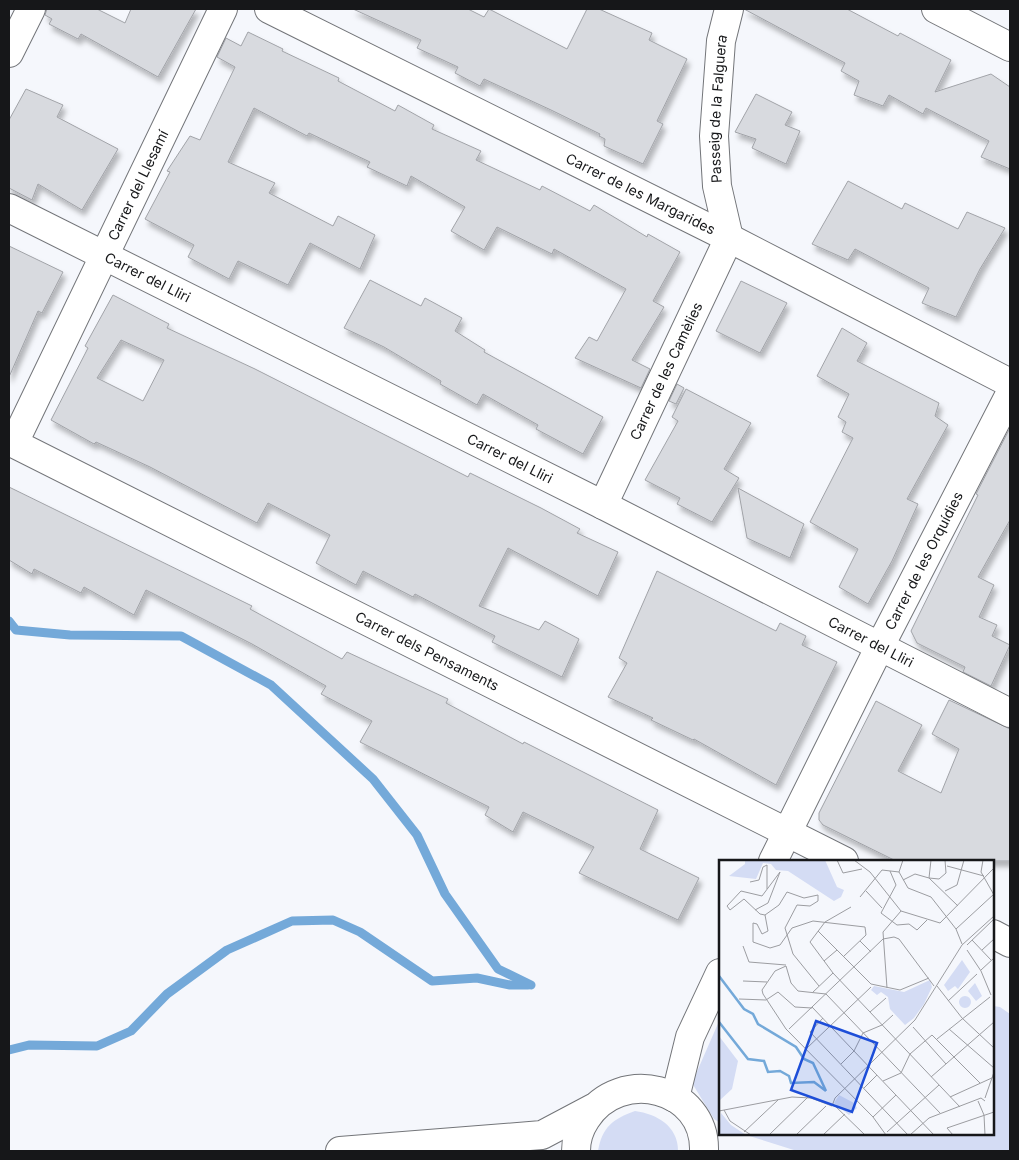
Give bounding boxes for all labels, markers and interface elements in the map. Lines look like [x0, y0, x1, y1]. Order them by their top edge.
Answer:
street label: Passeig de la Falguera [705, 32, 730, 184]
street label: Carrer del Llesamí [104, 127, 172, 243]
street label: Carrer de les Margarides [563, 149, 718, 238]
street label: Carrer del Lliri [102, 248, 194, 305]
street label: Carrer de les Camèlies [626, 299, 706, 443]
street label: Carrer del Lliri [464, 429, 556, 487]
street label: Carrer de les Orquídies [881, 489, 966, 633]
street label: Carrer dels Pensaments [353, 608, 502, 694]
street label: Carrer del Lliri [826, 613, 917, 670]
inset map [719, 860, 994, 1135]

